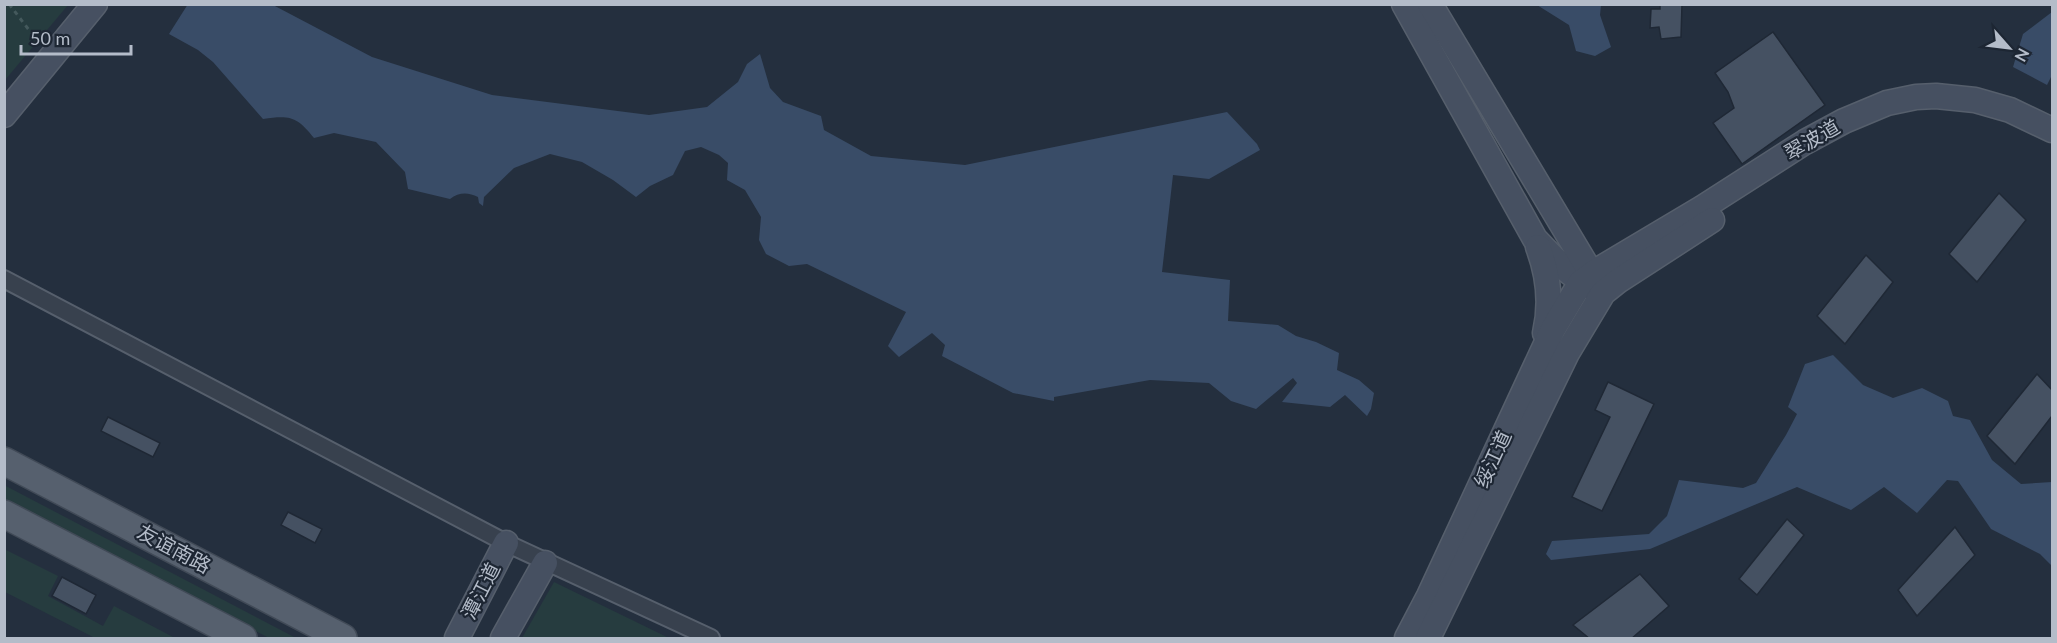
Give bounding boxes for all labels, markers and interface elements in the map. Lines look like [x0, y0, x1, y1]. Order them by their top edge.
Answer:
scale bar [21, 18, 130, 56]
north arrow [1979, 18, 2039, 78]
text: 50 m [30, 27, 70, 49]
text: N [2011, 45, 2034, 65]
street label: 翠波道 [1780, 114, 1843, 165]
street label: 绥江道 [1469, 426, 1516, 491]
street label: 友谊南路 [134, 519, 215, 577]
street label: 潭江道 [456, 558, 504, 623]

